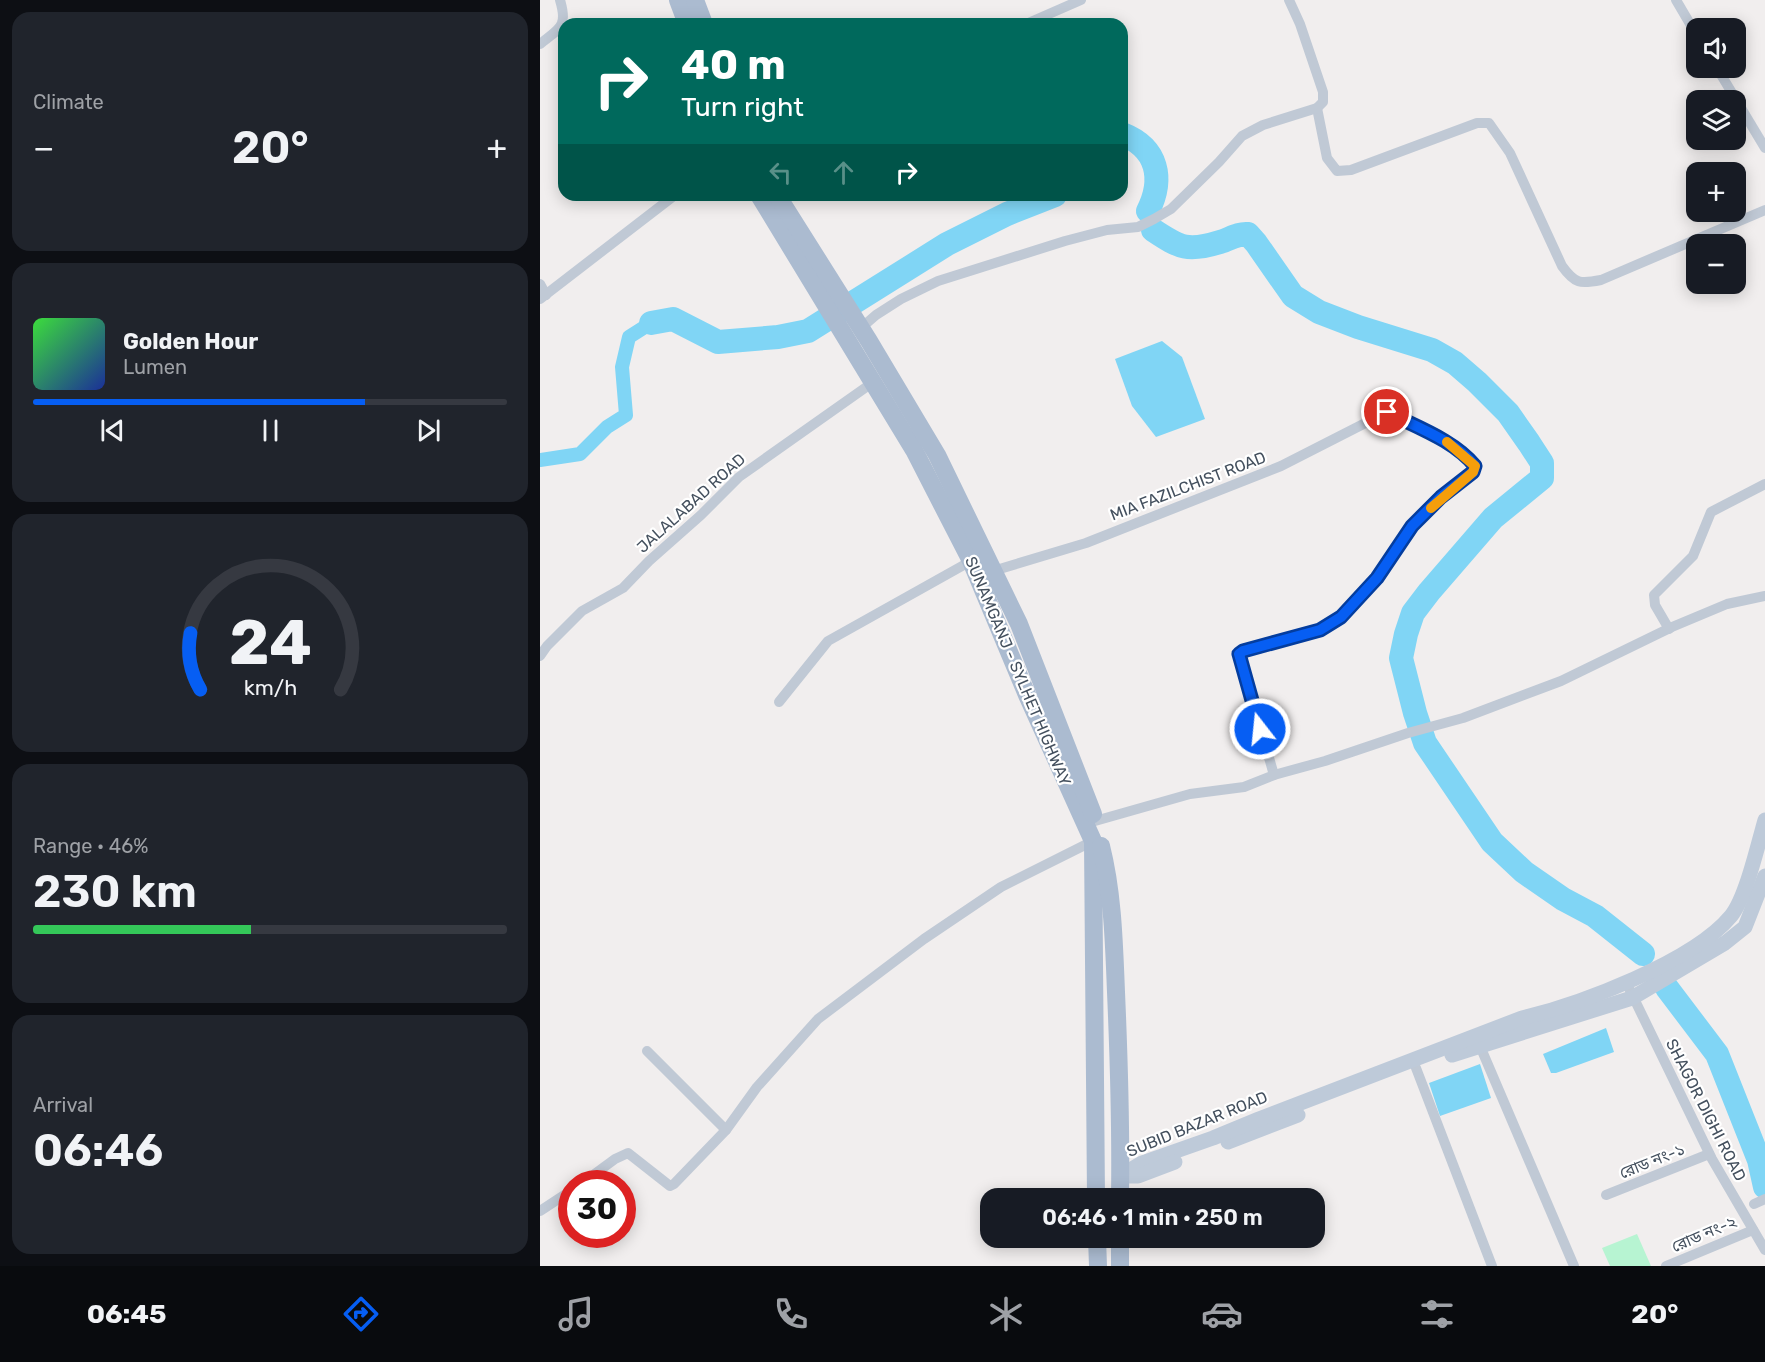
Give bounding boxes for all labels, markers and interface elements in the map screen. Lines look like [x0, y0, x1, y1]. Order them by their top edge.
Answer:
map controls [1686, 18, 1746, 294]
button: sound [1686, 18, 1746, 78]
text: 40 m [681, 40, 786, 90]
icon: right [582, 42, 660, 120]
text: Climate [33, 90, 104, 114]
button: layers [1686, 90, 1746, 150]
text: Turn right [681, 91, 804, 123]
text: 20° [232, 121, 309, 174]
text: − [33, 128, 54, 167]
text: + [486, 128, 507, 167]
icon: left [764, 156, 797, 189]
icon: ahead [827, 156, 860, 189]
icon: right [890, 156, 923, 189]
button: + [1686, 162, 1746, 222]
button: − [1686, 234, 1746, 294]
text: Golden Hour [123, 328, 258, 355]
text: Lumen [123, 355, 187, 379]
pin [1361, 386, 1412, 437]
icon: arrive [1370, 395, 1403, 428]
icon: previous [96, 414, 129, 447]
icon: pause [254, 414, 287, 447]
icon: next [412, 414, 445, 447]
street label: MIA FAZILCHIST ROAD [1107, 447, 1269, 525]
street label: JALALABAD ROAD [633, 449, 749, 557]
street label: SUNAMGANJ - SYLHET HIGHWAY [961, 554, 1075, 788]
text: 24 [229, 606, 311, 680]
text: km/h [243, 675, 297, 700]
position arrow [1228, 697, 1292, 761]
text: Range · 46% [33, 834, 149, 858]
text: 230 km [33, 865, 197, 918]
street label: SHAGOR DIGHI ROAD [1662, 1036, 1750, 1184]
street label: SUBID BAZAR ROAD [1124, 1087, 1270, 1161]
text: Arrival [33, 1093, 93, 1117]
text: 06:46 [33, 1124, 163, 1177]
street label: রোড নং-১ [1617, 1139, 1687, 1183]
speed limit sign: 30 [558, 1170, 636, 1248]
text: 06:46 · 1 min · 250 m [1042, 1204, 1263, 1231]
street label: রোড নং-২ [1669, 1212, 1740, 1256]
icon: directions [340, 1293, 382, 1335]
icon: music [555, 1293, 597, 1335]
icon: phone [770, 1293, 812, 1335]
icon: climate [985, 1293, 1027, 1335]
icon: car [1201, 1293, 1243, 1335]
icon: filters [1416, 1293, 1458, 1335]
text: 06:45 [87, 1298, 166, 1330]
text: 20° [1631, 1298, 1678, 1330]

